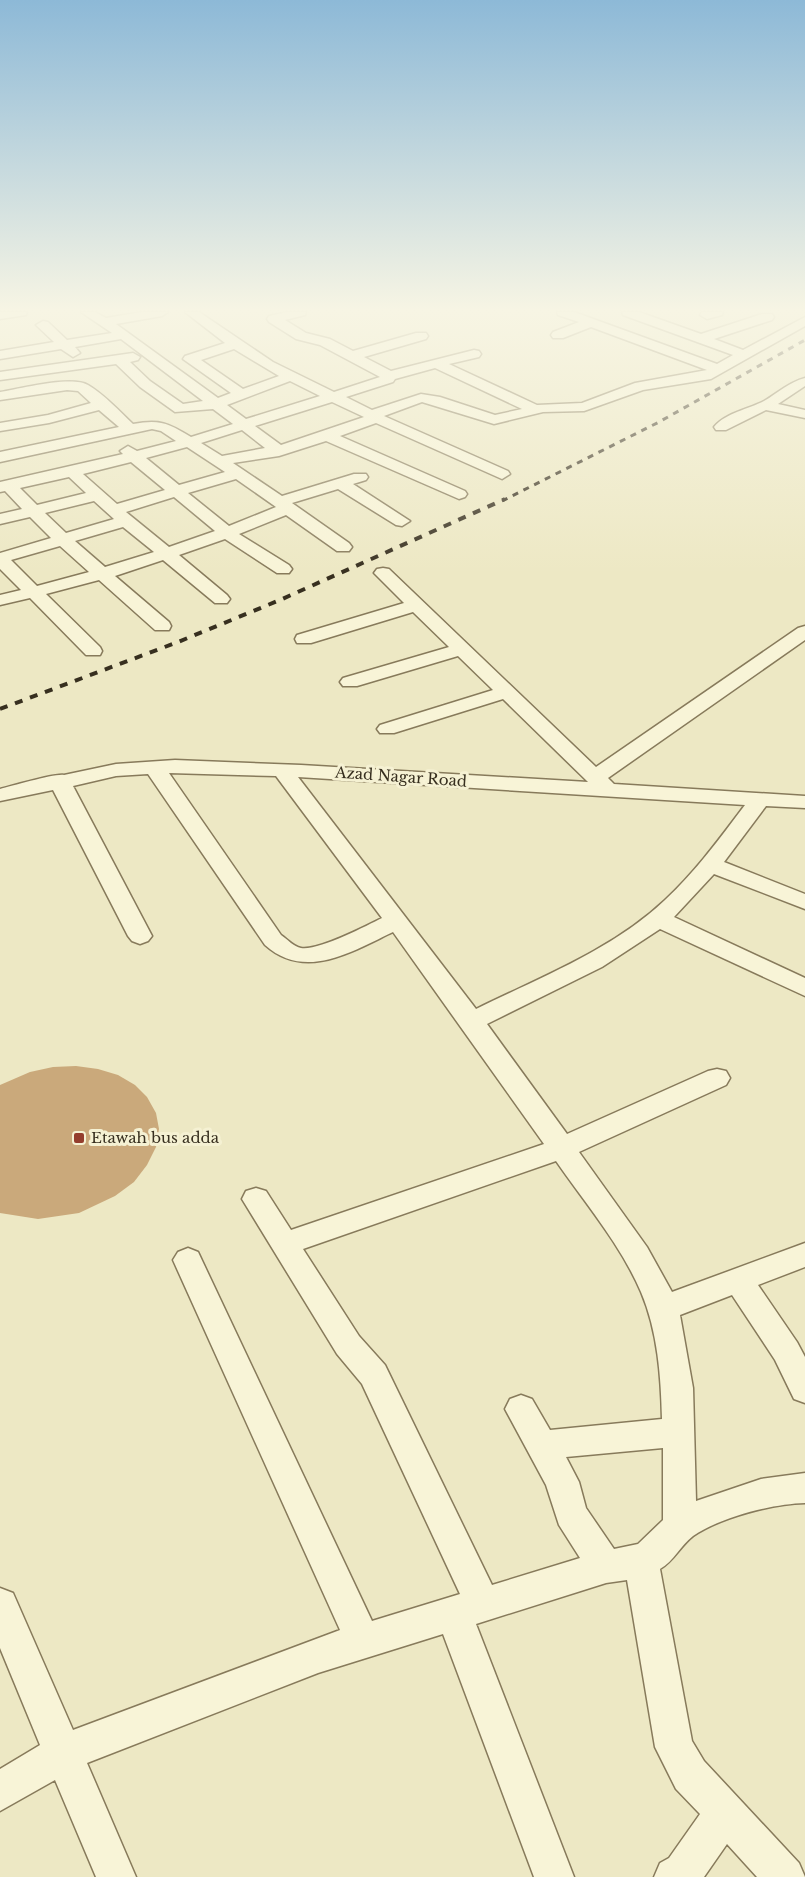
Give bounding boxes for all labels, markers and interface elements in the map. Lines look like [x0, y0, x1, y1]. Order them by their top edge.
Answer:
street label: Azad Nagar Road [333, 762, 468, 791]
place label: Etawah bus adda [91, 1128, 220, 1147]
marker: Etawah bus adda [72, 1131, 86, 1145]

